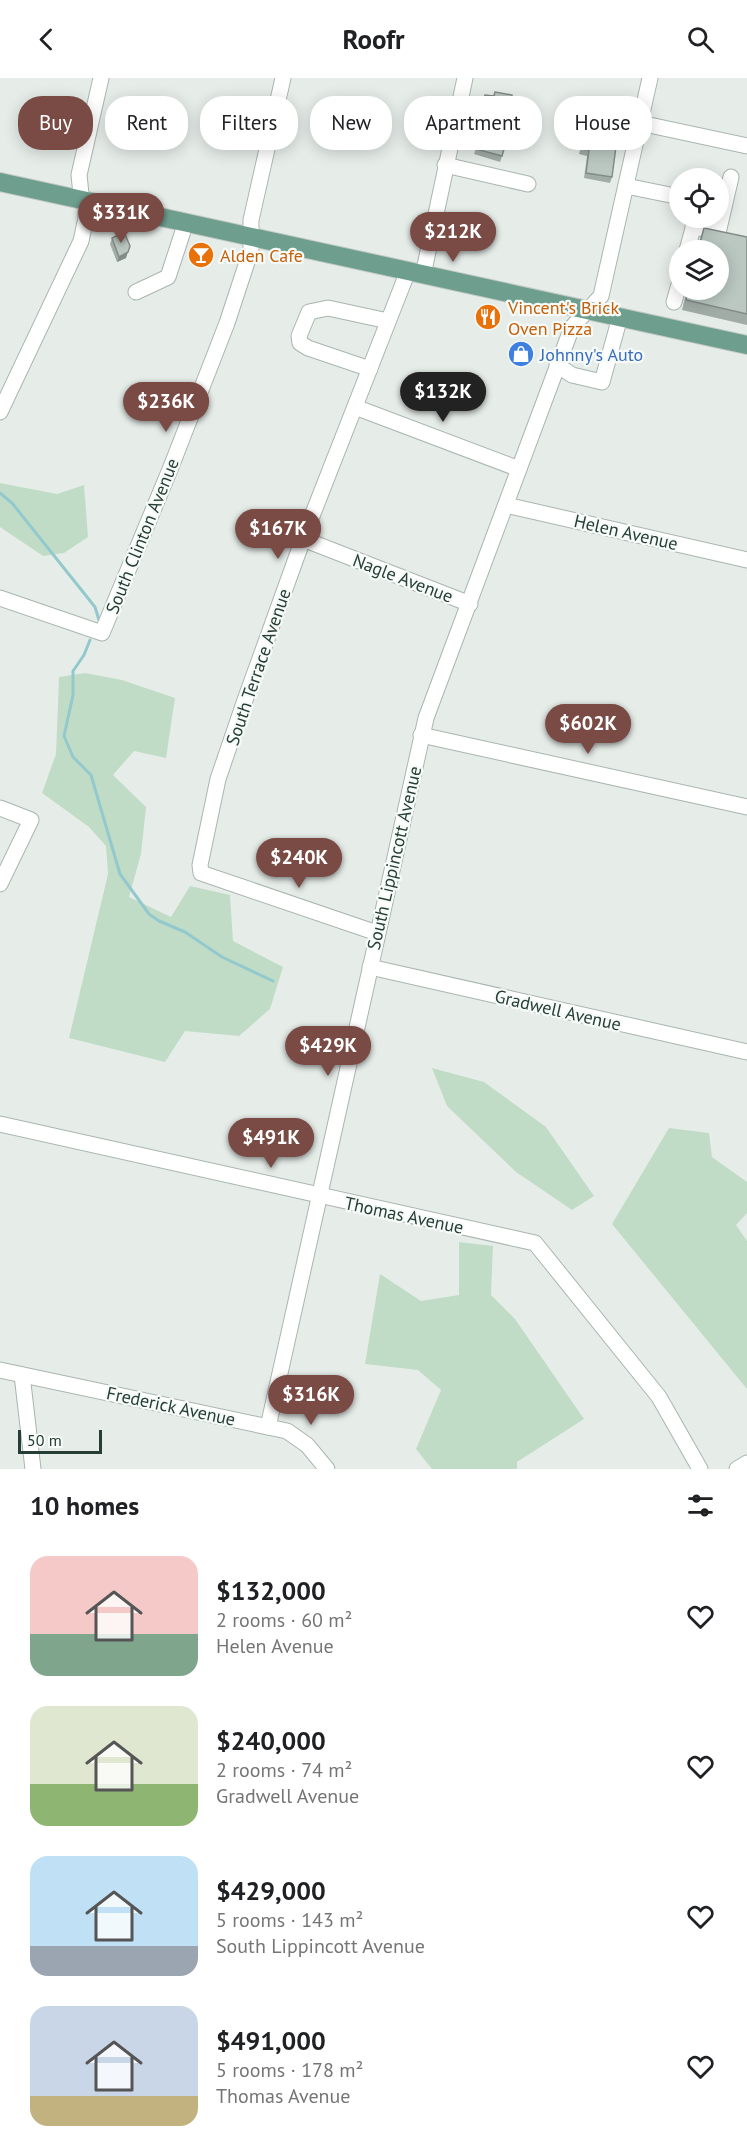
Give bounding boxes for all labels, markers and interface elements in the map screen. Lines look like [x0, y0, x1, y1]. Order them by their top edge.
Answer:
text: Roofr [343, 22, 404, 56]
icon: back [30, 23, 63, 56]
icon: search [684, 23, 717, 56]
chip: Buy [18, 96, 93, 150]
chip: Rent [105, 96, 188, 150]
chip: Filters [200, 96, 298, 150]
chip: New [310, 96, 392, 150]
chip: Apartment [404, 96, 542, 150]
chip: House [554, 96, 652, 150]
map controls [669, 168, 729, 300]
button: locate [669, 168, 729, 228]
pin: $331K [79, 193, 163, 244]
text: $331K [92, 199, 150, 225]
pin: $212K [411, 212, 495, 263]
text: $212K [424, 218, 482, 244]
bar icon: Alden Cafe [186, 240, 216, 270]
button: layers [669, 240, 729, 300]
place label: Alden Cafe [220, 244, 303, 267]
place label: Vincent's Brick Oven Pizza [507, 296, 619, 340]
restaurant icon: Vincent's Brick Oven Pizza [473, 302, 503, 332]
shop icon: Johnny's Auto [506, 339, 536, 369]
place label: Johnny's Auto [539, 343, 643, 366]
pin: $132K [401, 372, 485, 423]
text: $132K [414, 378, 472, 404]
pin: $236K [124, 382, 208, 433]
text: $236K [137, 388, 195, 414]
street label: South Clinton Avenue [100, 455, 184, 617]
pin: $167K [236, 509, 320, 560]
street label: Helen Avenue [572, 509, 680, 555]
text: $167K [249, 515, 307, 541]
street label: Nagle Avenue [350, 548, 456, 608]
street label: South Terrace Avenue [220, 586, 296, 748]
pin: $602K [546, 704, 630, 755]
text: $602K [559, 710, 617, 736]
street label: South Lippincott Avenue [362, 764, 426, 952]
pin: $240K [257, 838, 341, 889]
text: $240K [270, 844, 328, 870]
street label: Gradwell Avenue [493, 984, 623, 1036]
pin: $429K [286, 1026, 370, 1077]
text: $429K [299, 1032, 357, 1058]
pin: $491K [229, 1118, 313, 1169]
text: $491K [242, 1124, 300, 1150]
street label: Thomas Avenue [342, 1191, 466, 1239]
pin: $316K [269, 1375, 353, 1426]
street label: Frederick Avenue [105, 1381, 237, 1431]
text: $316K [282, 1381, 340, 1407]
scale bar [18, 1427, 102, 1454]
text: 50 m [27, 1430, 62, 1450]
text: 10 homes [30, 1489, 139, 1522]
icon: filters [684, 1489, 717, 1522]
text: $132,000 [216, 1574, 326, 1607]
icon: home [78, 1580, 150, 1652]
icon: heart [684, 1600, 717, 1633]
text: 2 rooms · 60 m² [216, 1607, 352, 1633]
text: Helen Avenue [216, 1633, 334, 1659]
text: $240,000 [216, 1724, 326, 1757]
icon: home [78, 1730, 150, 1802]
icon: heart [684, 1750, 717, 1783]
text: 2 rooms · 74 m² [216, 1757, 352, 1783]
text: Gradwell Avenue [216, 1783, 359, 1809]
text: $429,000 [216, 1874, 326, 1907]
icon: home [78, 1880, 150, 1952]
icon: heart [684, 1900, 717, 1933]
text: 5 rooms · 143 m² [216, 1907, 363, 1933]
text: South Lippincott Avenue [216, 1933, 425, 1959]
text: $491,000 [216, 2024, 326, 2057]
icon: home [78, 2030, 150, 2102]
icon: heart [684, 2050, 717, 2083]
text: 5 rooms · 178 m² [216, 2057, 363, 2083]
text: Thomas Avenue [216, 2083, 351, 2109]

